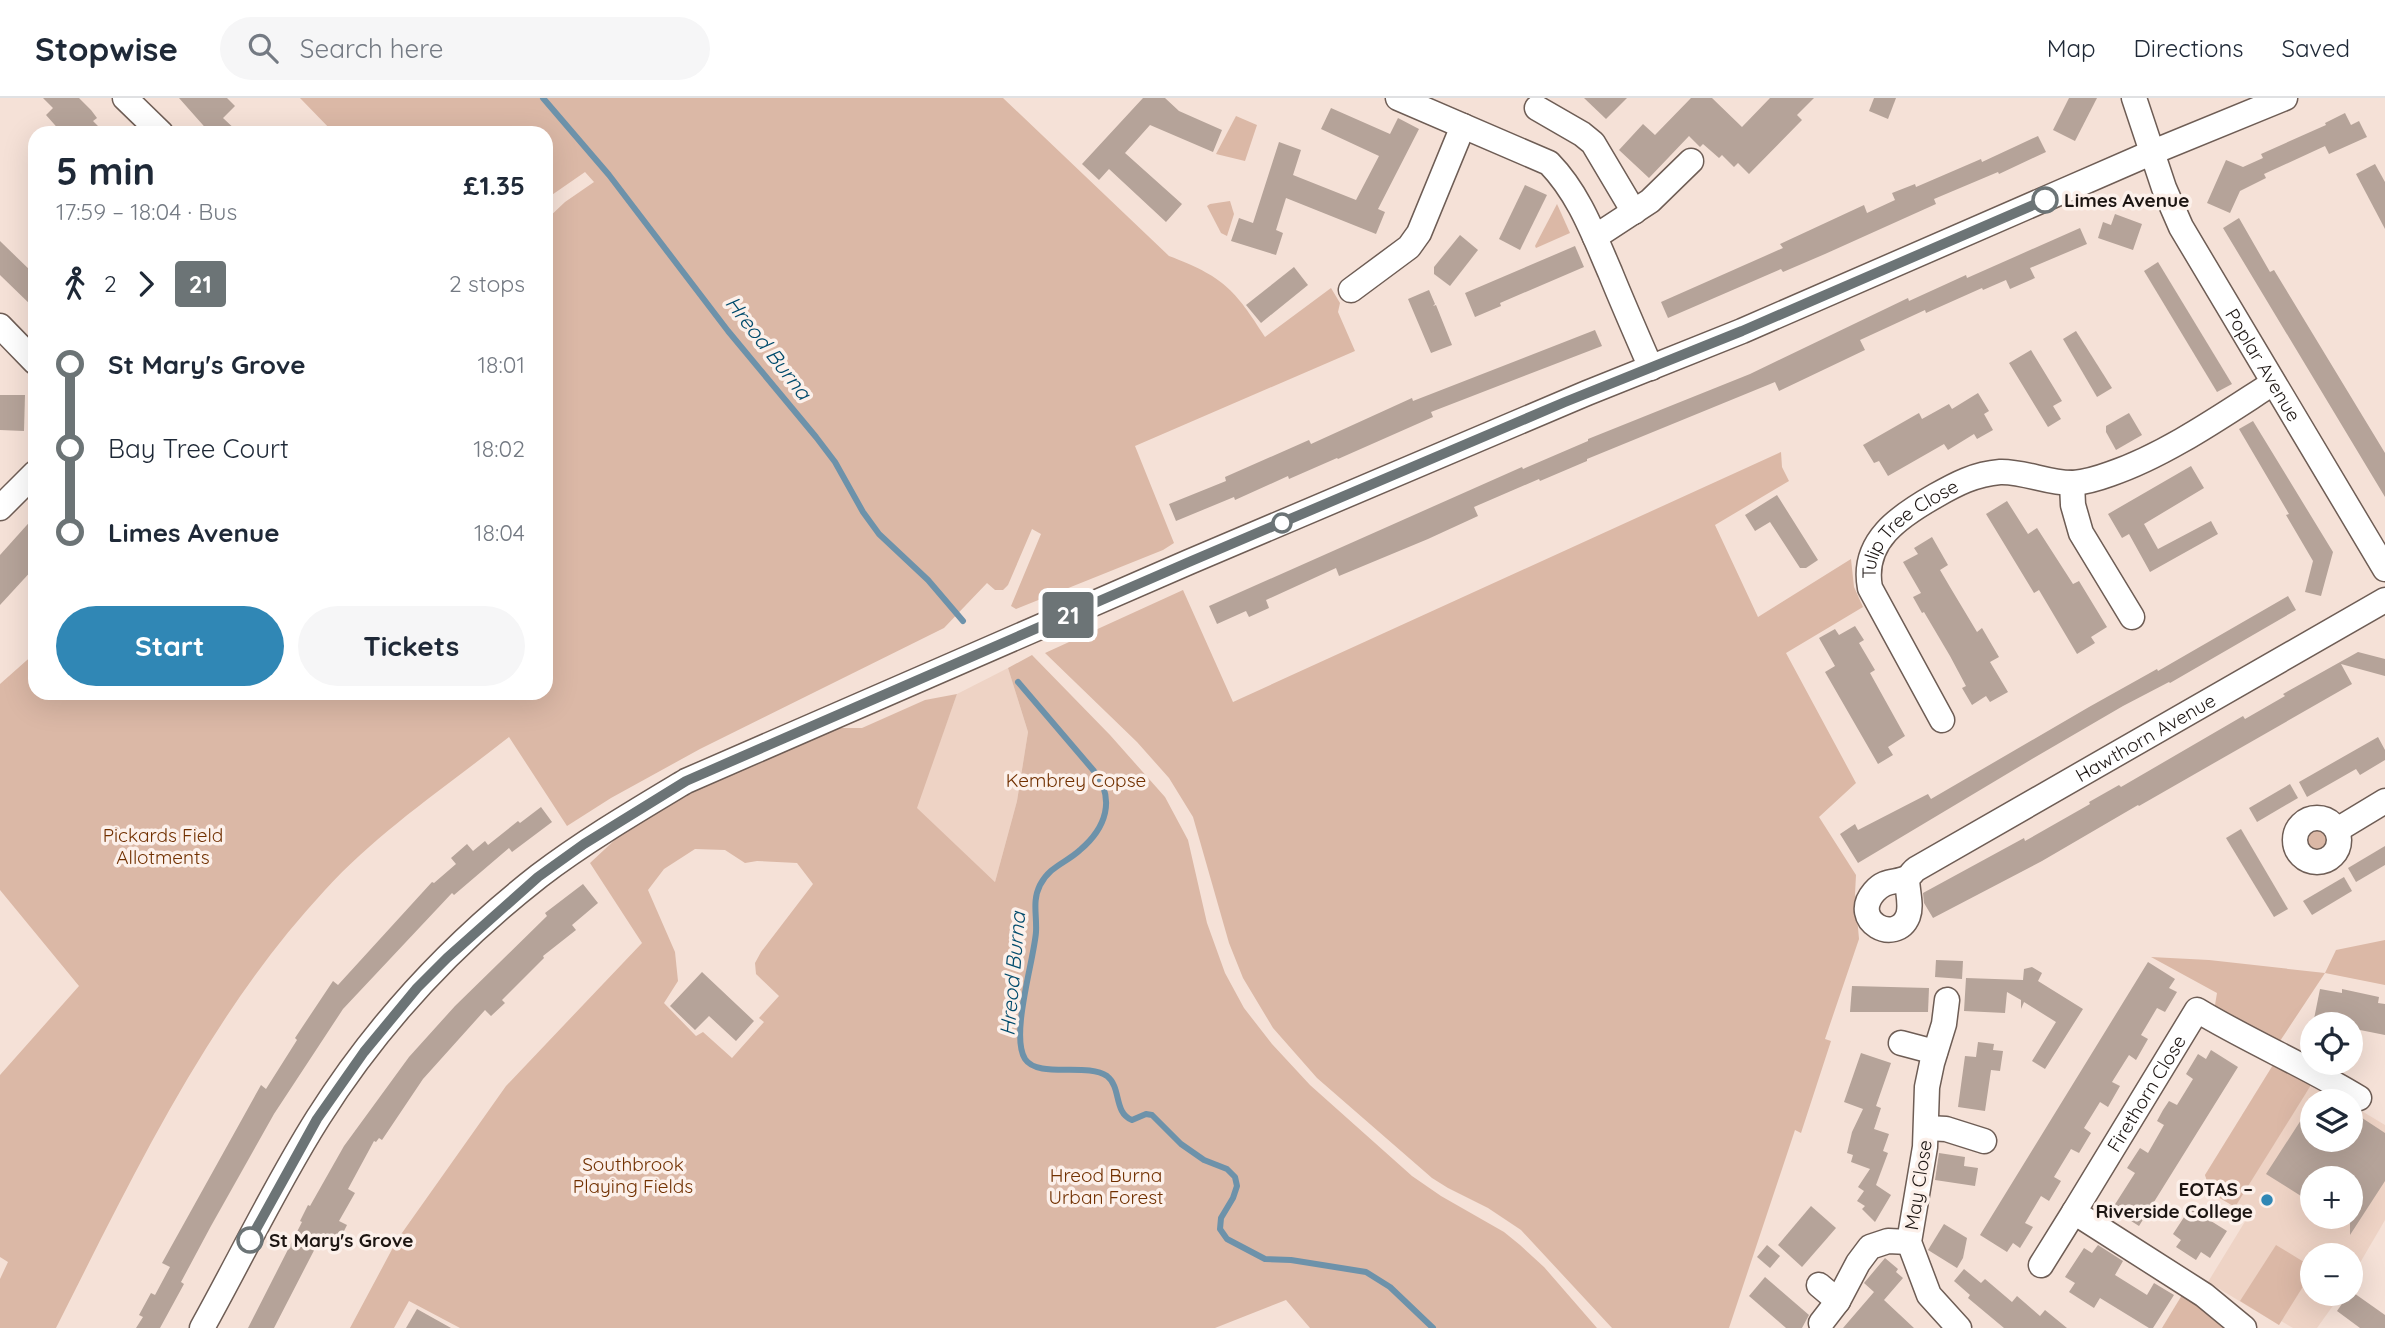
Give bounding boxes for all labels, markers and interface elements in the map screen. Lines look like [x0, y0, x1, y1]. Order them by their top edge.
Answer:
search box [220, 17, 710, 80]
text: Stopwise [35, 28, 178, 69]
icon: search [244, 29, 282, 67]
text: Search here [300, 32, 443, 65]
text: Map [2047, 33, 2096, 63]
text: Directions [2134, 33, 2244, 63]
text: Saved [2282, 33, 2350, 63]
text: 5 min [56, 147, 155, 195]
text: £1.35 [463, 169, 525, 202]
marker: Limes Avenue [2032, 187, 2058, 213]
place label: Limes Avenue [2064, 188, 2189, 212]
text: 17:59 – 18:04 · Bus [56, 197, 237, 226]
icon: walk [56, 265, 94, 303]
icon: forward [127, 265, 165, 303]
text: 2 [104, 269, 117, 298]
text: 21 [189, 269, 212, 299]
text: 2 stops [449, 269, 525, 298]
water label: Hreod Burna [720, 290, 818, 405]
street label: Poplar Avenue [2220, 304, 2306, 426]
text: St Mary's Grove [108, 348, 306, 381]
text: 18:01 [478, 350, 525, 379]
text: Bay Tree Court [108, 432, 289, 465]
text: 18:02 [473, 434, 525, 463]
street label: Tulip Tree Close [1857, 474, 1962, 579]
unlabelled marker [1272, 513, 1292, 533]
text: Limes Avenue [108, 516, 280, 549]
text: 18:04 [474, 518, 525, 547]
line badge: 21 [1036, 592, 1100, 638]
text: 21 [1057, 600, 1080, 630]
button: Start [56, 606, 284, 686]
button: Tickets [298, 606, 525, 686]
street label: Hawthorn Avenue [2071, 688, 2220, 787]
park label: Kembrey Copse [1006, 768, 1146, 792]
park label: Pickards Field Allotments [103, 823, 223, 869]
water label: Hreod Burna [994, 910, 1030, 1037]
map controls [2300, 1012, 2363, 1306]
button: locate [2300, 1012, 2363, 1075]
street label: Firethorn Close [2102, 1031, 2191, 1156]
button: layers [2300, 1089, 2363, 1152]
street label: May Close [1899, 1138, 1937, 1232]
park label: Southbrook Playing Fields [573, 1152, 693, 1198]
park label: Hreod Burna Urban Forest [1049, 1163, 1164, 1209]
button: + [2300, 1166, 2363, 1229]
place label: EOTAS – Riverside College [2095, 1177, 2253, 1223]
marker: EOTAS – Riverside College [2259, 1192, 2275, 1208]
marker: St Mary's Grove [237, 1227, 263, 1253]
place label: St Mary's Grove [269, 1228, 413, 1252]
button: − [2300, 1243, 2363, 1306]

